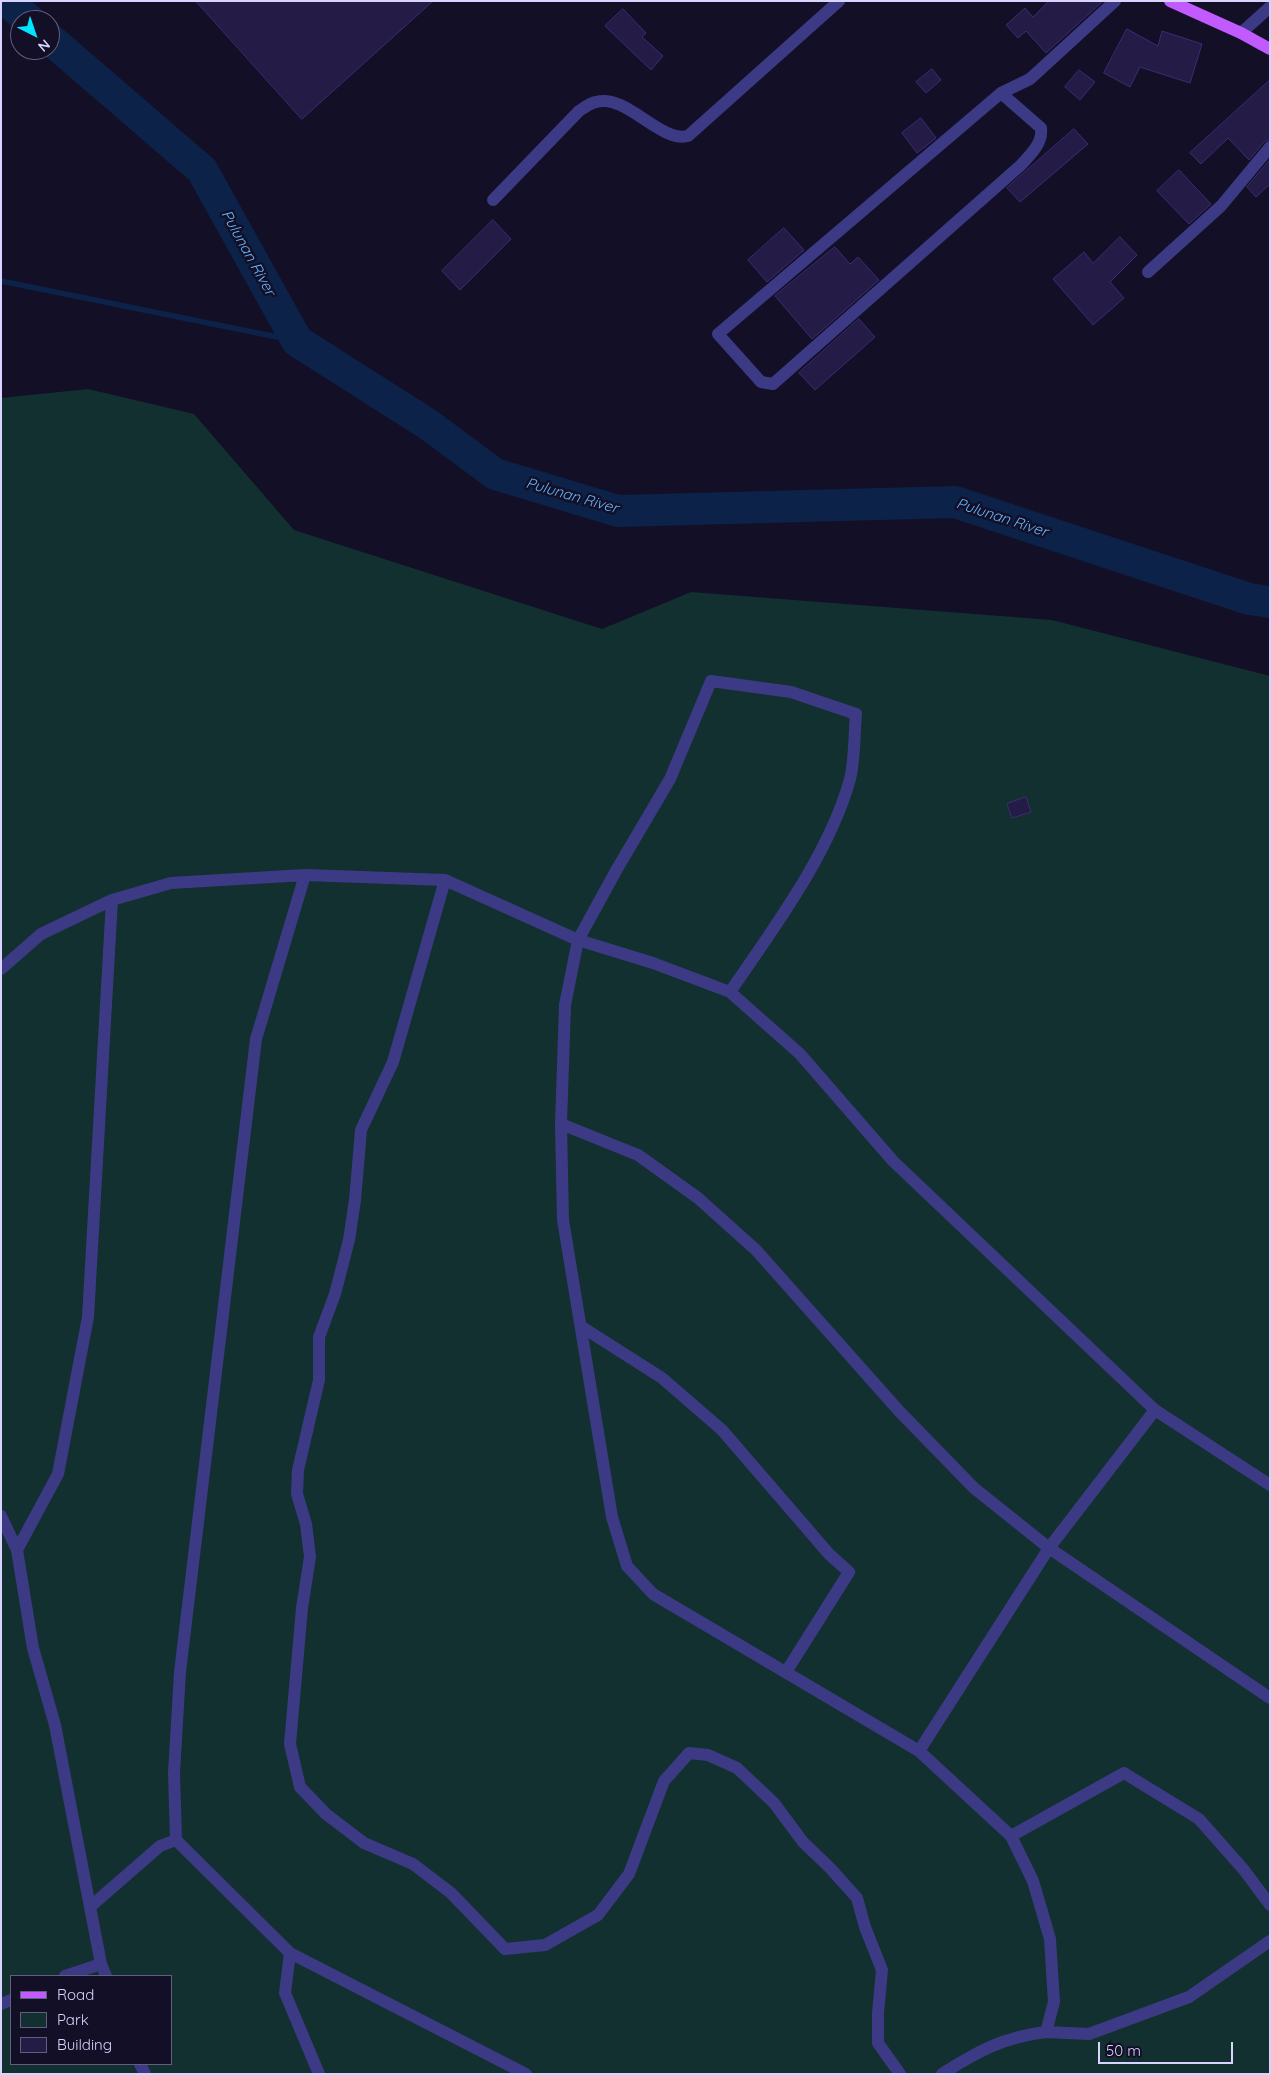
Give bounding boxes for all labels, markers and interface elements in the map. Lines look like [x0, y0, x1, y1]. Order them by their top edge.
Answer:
north arrow [10, 10, 60, 60]
text: N [34, 35, 54, 56]
water label: Pulunan River [217, 207, 279, 299]
water label: Pulunan River [524, 474, 620, 518]
water label: Pulunan River [954, 495, 1050, 541]
legend [10, 1975, 172, 2065]
text: Road [57, 1985, 94, 2004]
text: Park [57, 2010, 89, 2029]
scale bar [1101, 2032, 1236, 2064]
text: Building [57, 2035, 112, 2054]
text: 50 m [1106, 2041, 1141, 2060]

